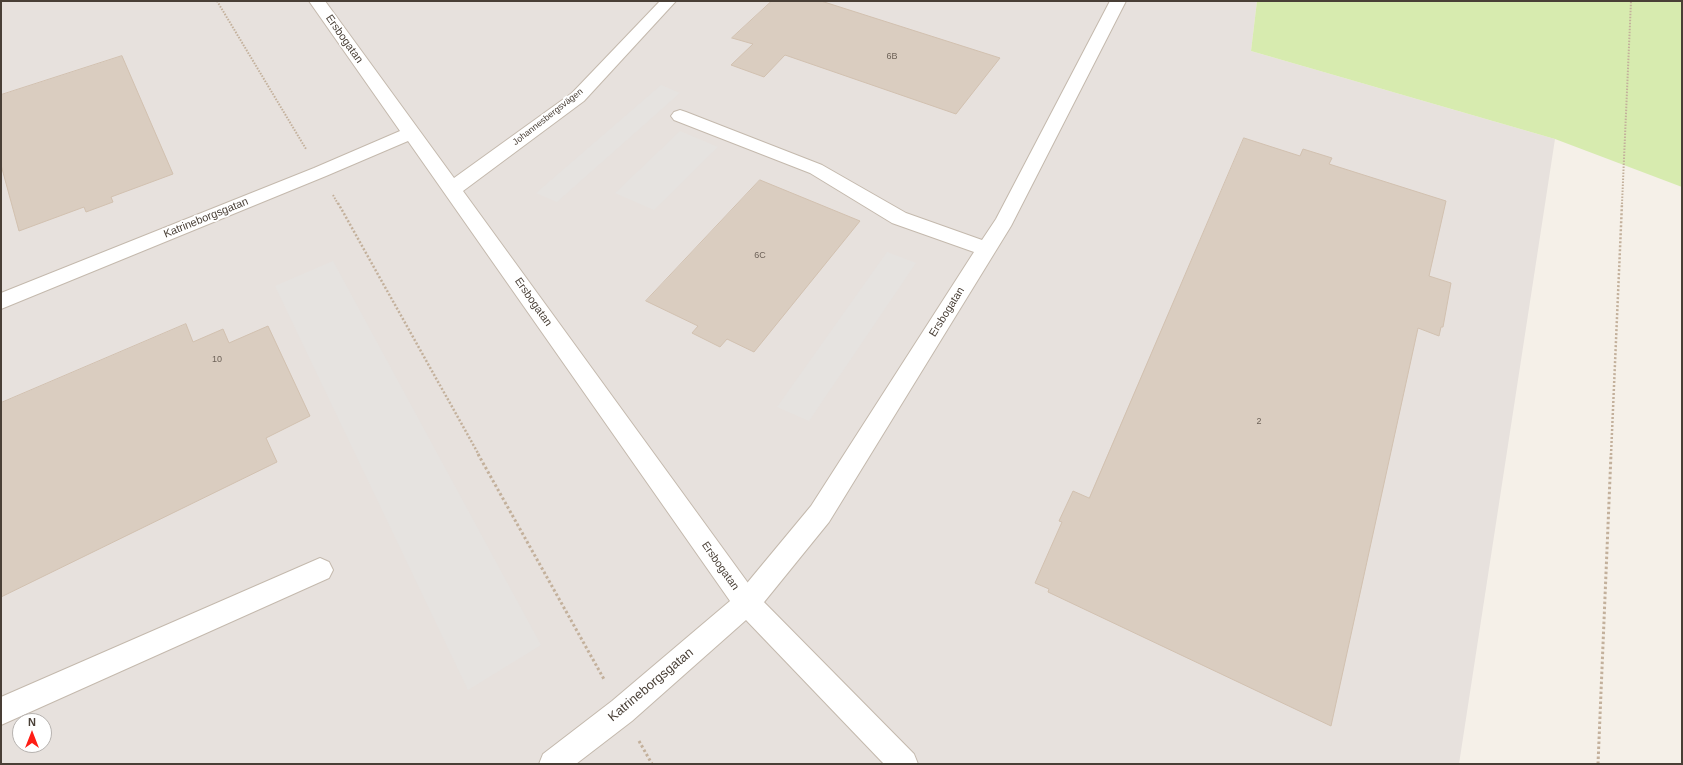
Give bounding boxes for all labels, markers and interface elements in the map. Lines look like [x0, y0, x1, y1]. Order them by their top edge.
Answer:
street label: Ersbogatan [322, 12, 366, 66]
house number: 6B [886, 52, 898, 62]
street label: Johannesbergsvägen [511, 86, 585, 148]
street label: Katrineborgsgatan [162, 195, 250, 241]
house number: 6C [754, 251, 766, 261]
street label: Ersbogatan [511, 275, 555, 329]
street label: Ersbogatan [926, 285, 968, 339]
house number: 10 [212, 355, 222, 365]
house number: 2 [1256, 417, 1262, 427]
street label: Ersbogatan [698, 539, 742, 593]
street label: Katrineborgsgatan [605, 645, 697, 725]
north arrow [12, 713, 52, 753]
text: N [28, 716, 36, 728]

